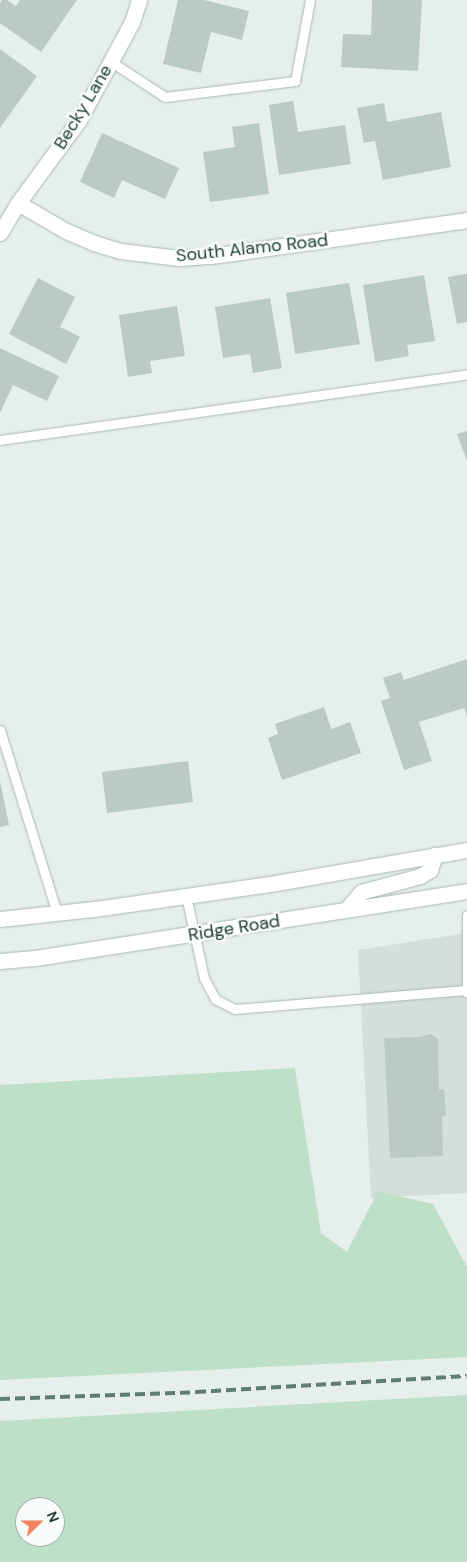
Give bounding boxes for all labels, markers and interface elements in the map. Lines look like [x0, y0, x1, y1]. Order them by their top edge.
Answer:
street label: Becky Lane [49, 61, 117, 153]
street label: South Alamo Road [175, 229, 329, 267]
street label: Ridge Road [186, 910, 282, 946]
north arrow [15, 1497, 65, 1547]
text: N [43, 1509, 63, 1525]

